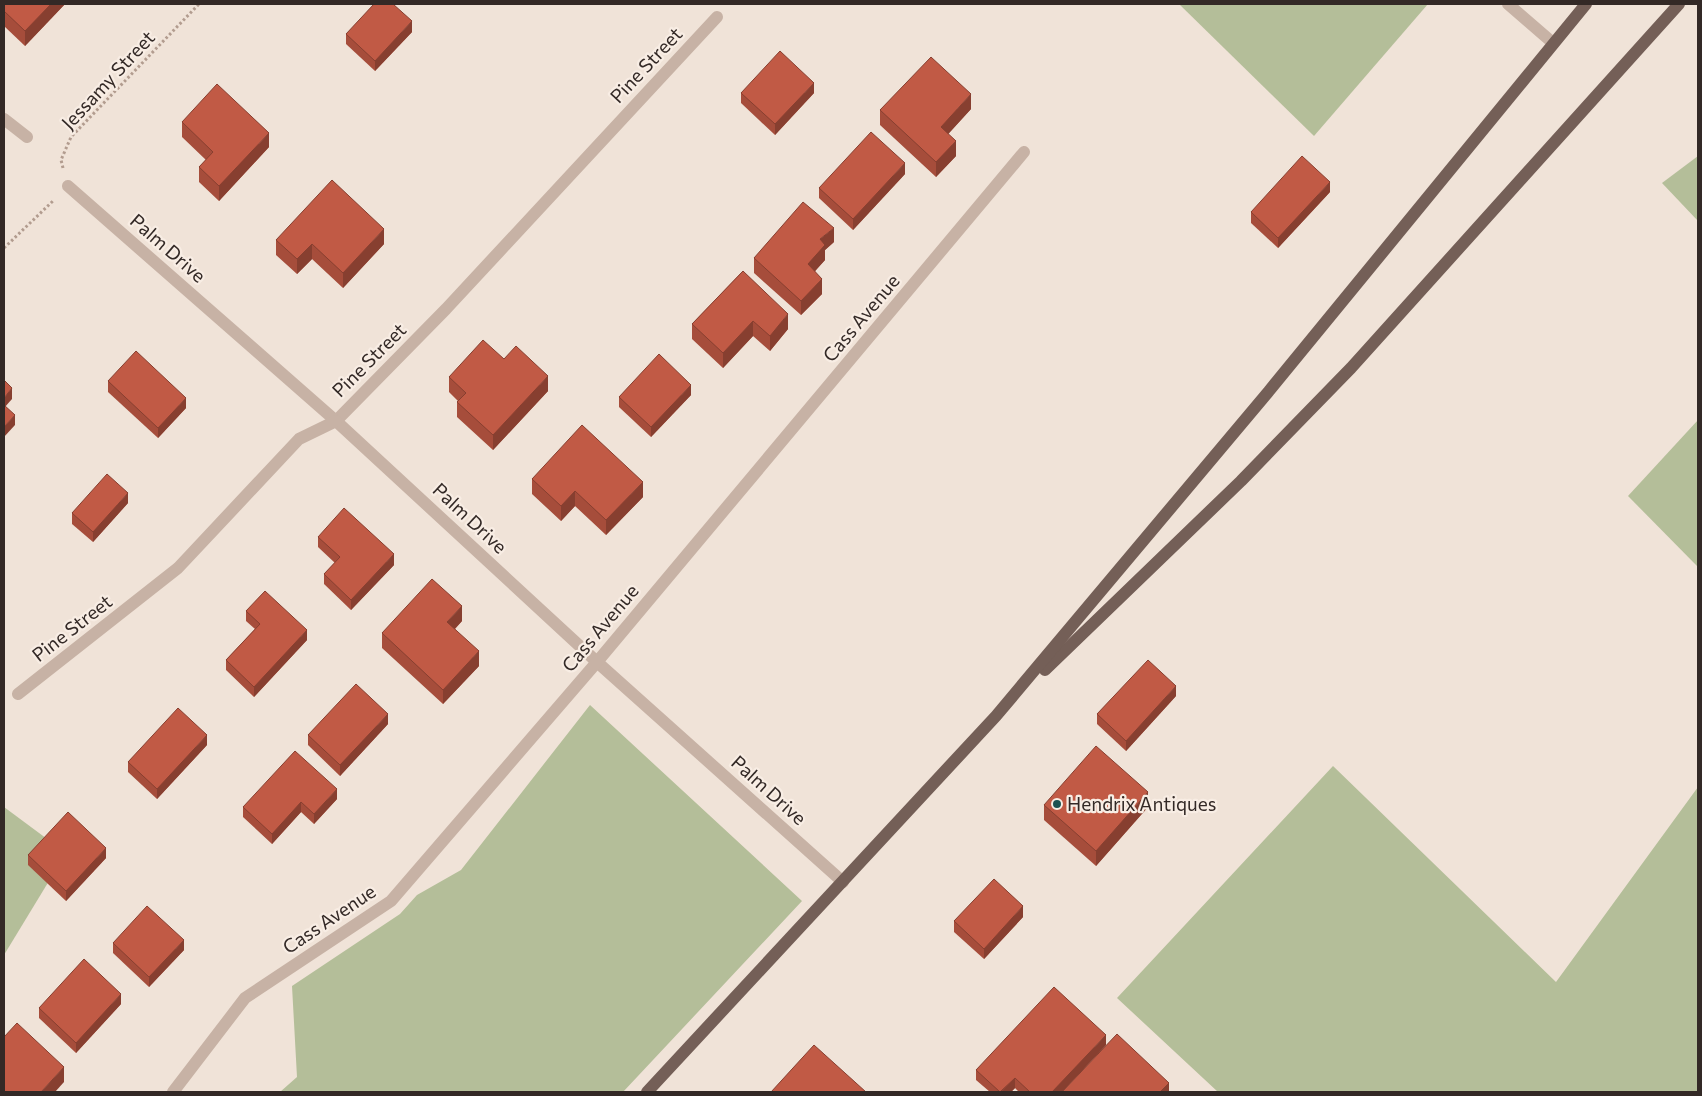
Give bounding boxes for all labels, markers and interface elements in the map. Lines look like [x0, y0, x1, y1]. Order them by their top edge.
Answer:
street label: Pine Street [605, 22, 687, 107]
street label: Jessamy Street [56, 25, 159, 134]
street label: Palm Drive [126, 208, 211, 287]
street label: Cass Avenue [817, 269, 904, 366]
street label: Pine Street [327, 318, 411, 401]
street label: Palm Drive [429, 478, 512, 558]
street label: Cass Avenue [556, 579, 643, 676]
street label: Pine Street [27, 589, 116, 666]
street label: Palm Drive [727, 750, 812, 829]
place label: Hendrix Antiques [1067, 792, 1216, 815]
marker: Hendrix Antiques [1051, 798, 1063, 810]
street label: Cass Avenue [278, 879, 380, 958]

